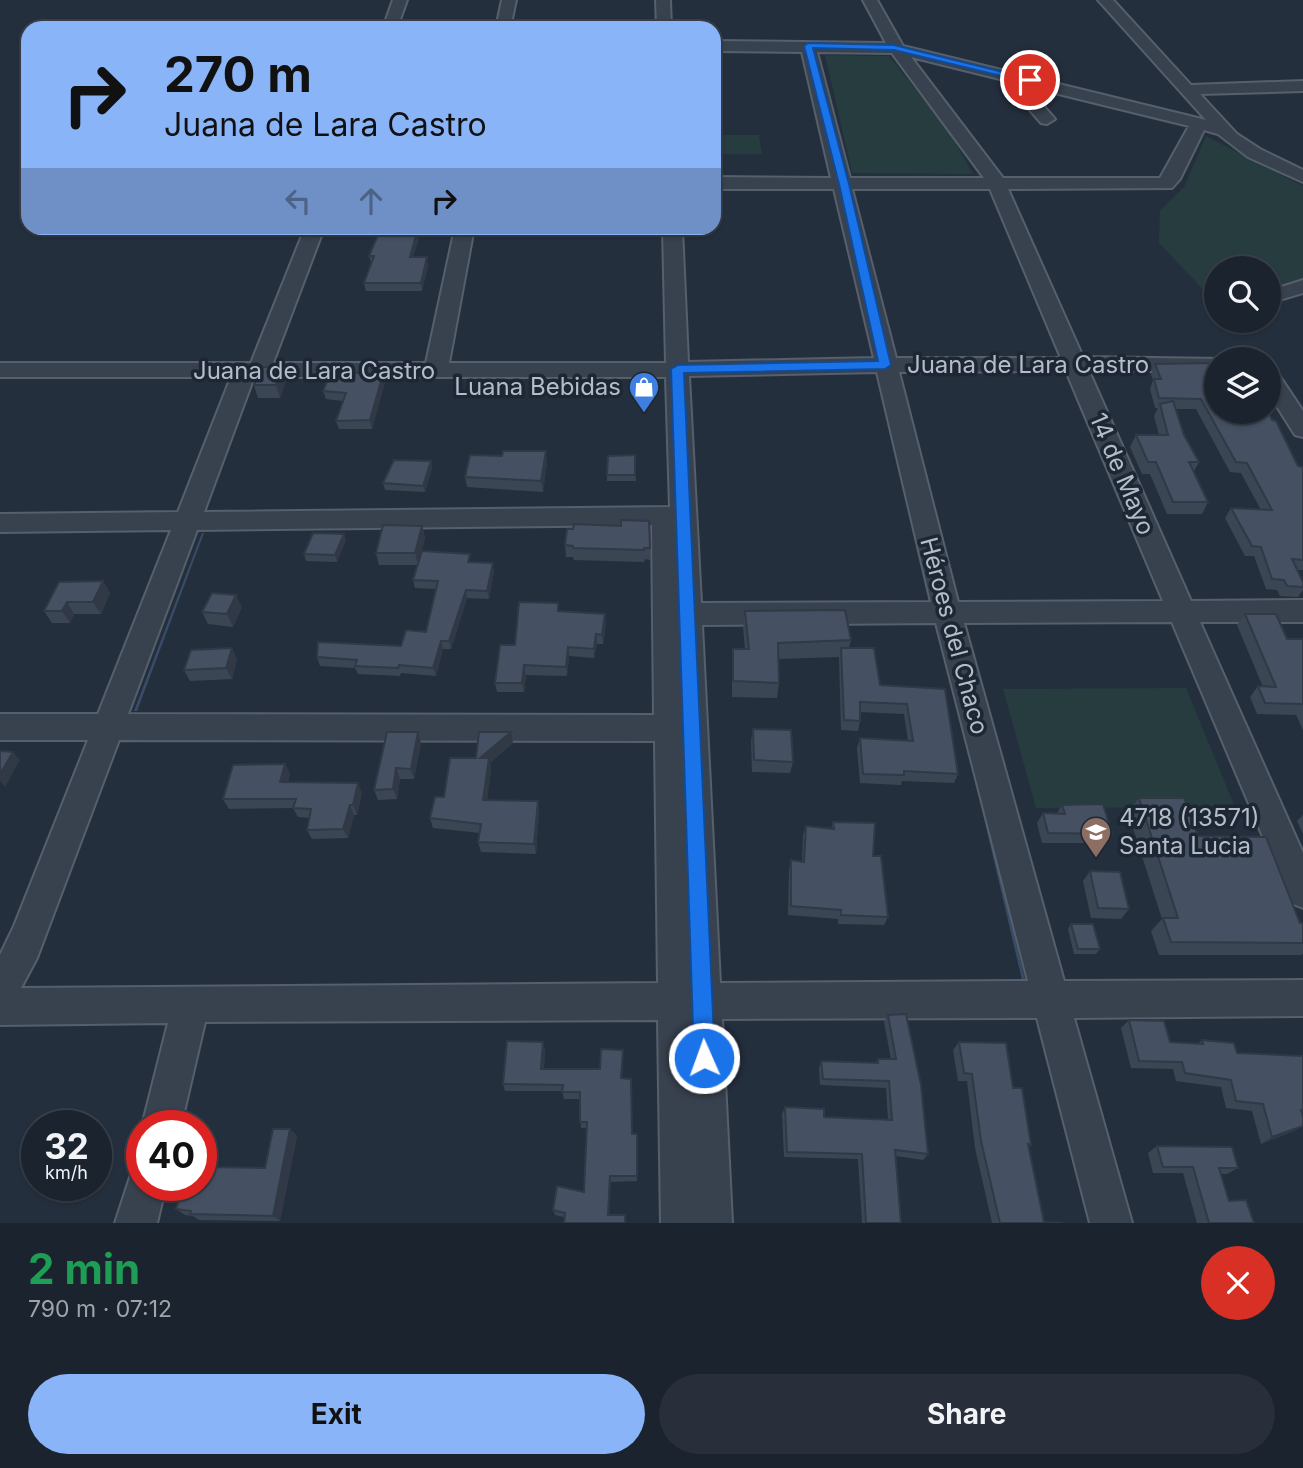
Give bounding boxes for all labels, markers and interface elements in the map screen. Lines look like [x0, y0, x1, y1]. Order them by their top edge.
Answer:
text: 270 m [164, 45, 312, 104]
icon: right [49, 49, 140, 140]
pin [1000, 50, 1060, 110]
icon: arrive [1011, 61, 1049, 99]
text: Juana de Lara Castro [164, 105, 487, 144]
icon: left [279, 182, 317, 220]
icon: ahead [352, 182, 390, 220]
icon: right [425, 182, 463, 220]
map controls [1204, 256, 1281, 424]
button: search [1204, 256, 1281, 333]
button: layers [1204, 347, 1281, 424]
street label: Juana de Lara Castro [907, 350, 1149, 379]
street label: Juana de Lara Castro [193, 356, 435, 385]
shop icon: Luana Bebidas [627, 370, 661, 414]
place label: Luana Bebidas [454, 372, 621, 401]
street label: 14 de Mayo [1084, 408, 1161, 539]
street label: Héroes del Chaco [914, 534, 995, 738]
place label: 4718 (13571) Santa Lucia [1119, 803, 1259, 860]
school or university icon: 4718 (13571) Santa Lucia [1079, 815, 1113, 859]
position arrow [667, 1021, 741, 1095]
speed limit sign: 40 [126, 1110, 217, 1201]
text: 32 [44, 1125, 89, 1167]
text: km/h [45, 1162, 88, 1183]
text: 2 min [28, 1243, 140, 1294]
button: close [1201, 1246, 1275, 1320]
text: 790 m · 07:12 [28, 1295, 172, 1323]
button: Exit [28, 1374, 645, 1454]
button: Share [659, 1374, 1275, 1454]

